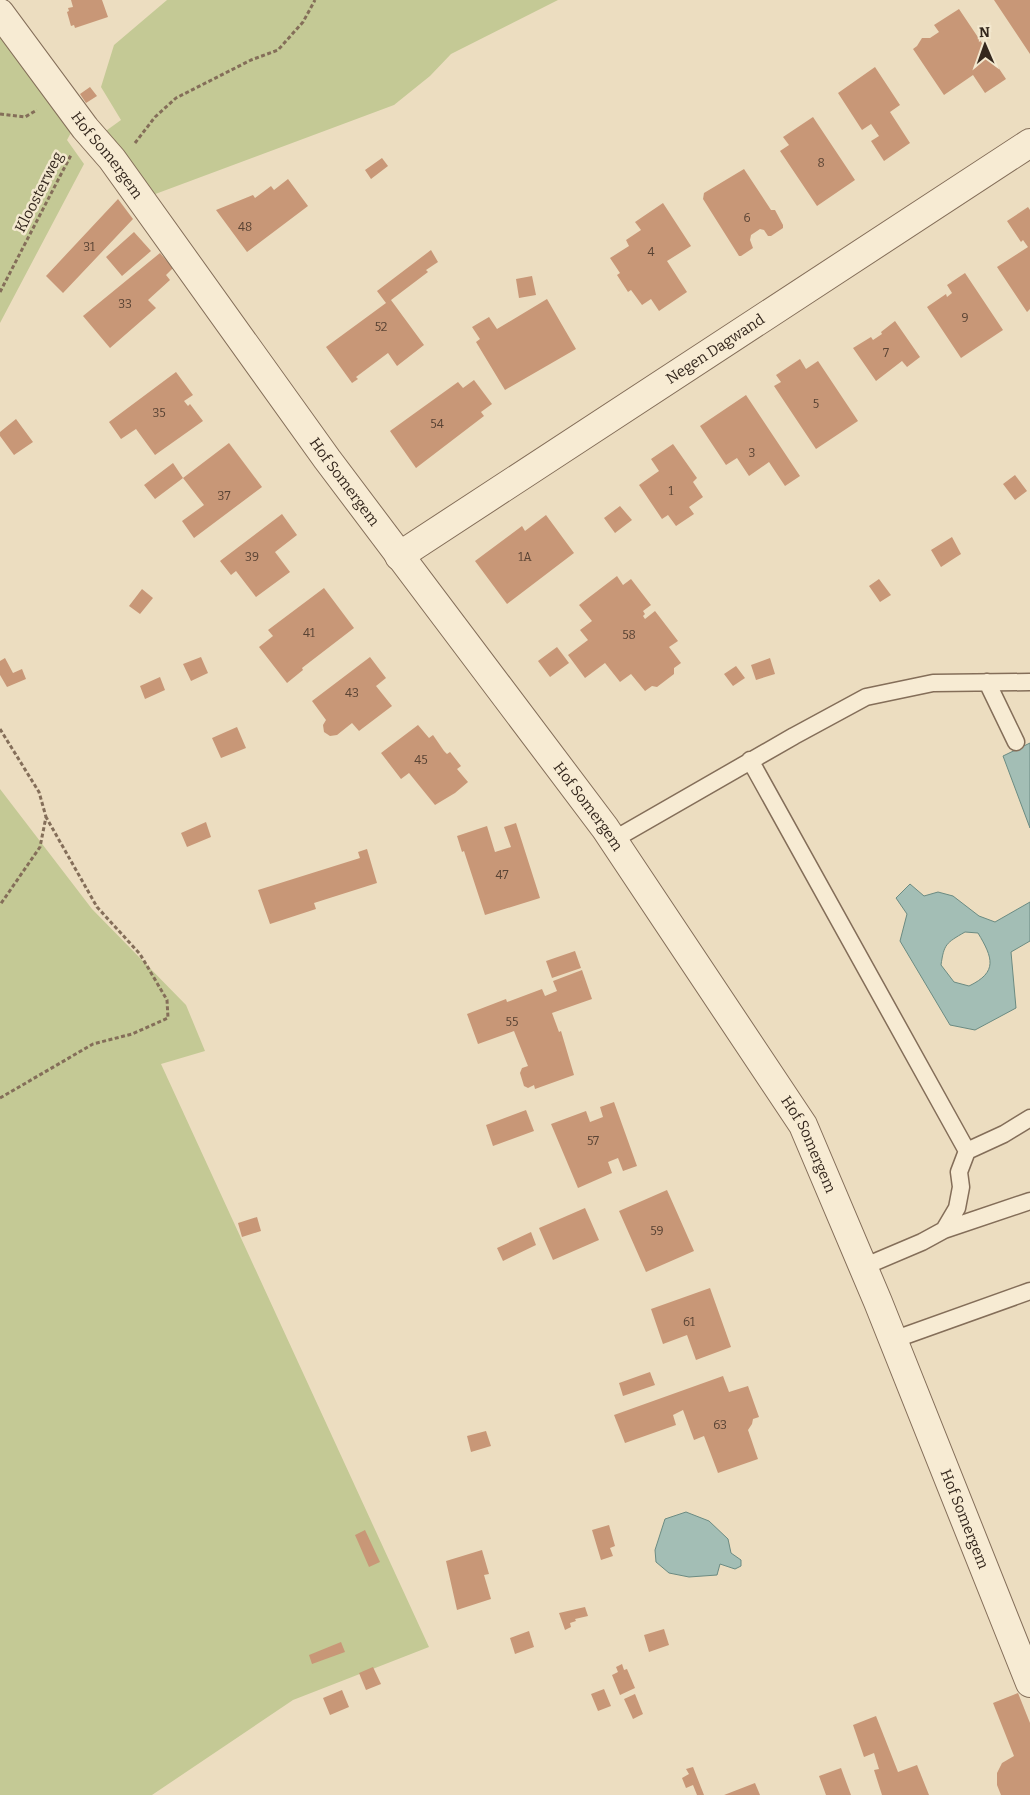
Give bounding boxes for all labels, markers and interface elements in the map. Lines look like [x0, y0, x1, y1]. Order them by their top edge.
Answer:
north arrow [960, 20, 1010, 70]
text: N [979, 24, 990, 41]
street label: Hof Somergem [67, 108, 147, 203]
street label: Kloosterweg [11, 149, 67, 235]
house number: 8 [817, 156, 825, 170]
house number: 6 [743, 211, 751, 225]
house number: 48 [238, 220, 252, 234]
house number: 31 [83, 240, 95, 254]
house number: 4 [647, 245, 655, 259]
house number: 33 [118, 297, 132, 311]
street label: Negen Dagwand [663, 310, 768, 388]
house number: 9 [961, 311, 969, 325]
house number: 52 [375, 320, 387, 334]
house number: 7 [883, 346, 889, 360]
house number: 5 [813, 397, 819, 411]
house number: 35 [152, 406, 166, 420]
house number: 54 [430, 417, 444, 431]
street label: Hof Somergem [306, 434, 384, 530]
house number: 3 [749, 446, 756, 460]
house number: 1 [669, 484, 674, 498]
house number: 37 [218, 489, 230, 503]
house number: 39 [245, 550, 259, 564]
house number: 1A [518, 550, 532, 564]
house number: 41 [303, 626, 315, 640]
house number: 58 [622, 628, 636, 642]
house number: 43 [345, 686, 359, 700]
house number: 45 [414, 753, 428, 767]
street label: Hof Somergem [550, 759, 627, 855]
house number: 47 [496, 868, 508, 882]
house number: 55 [506, 1015, 518, 1029]
street label: Hof Somergem [777, 1093, 840, 1196]
house number: 57 [587, 1134, 599, 1148]
house number: 59 [650, 1224, 664, 1238]
house number: 61 [683, 1315, 695, 1329]
house number: 63 [713, 1418, 727, 1432]
street label: Hof Somergem [937, 1467, 993, 1572]

